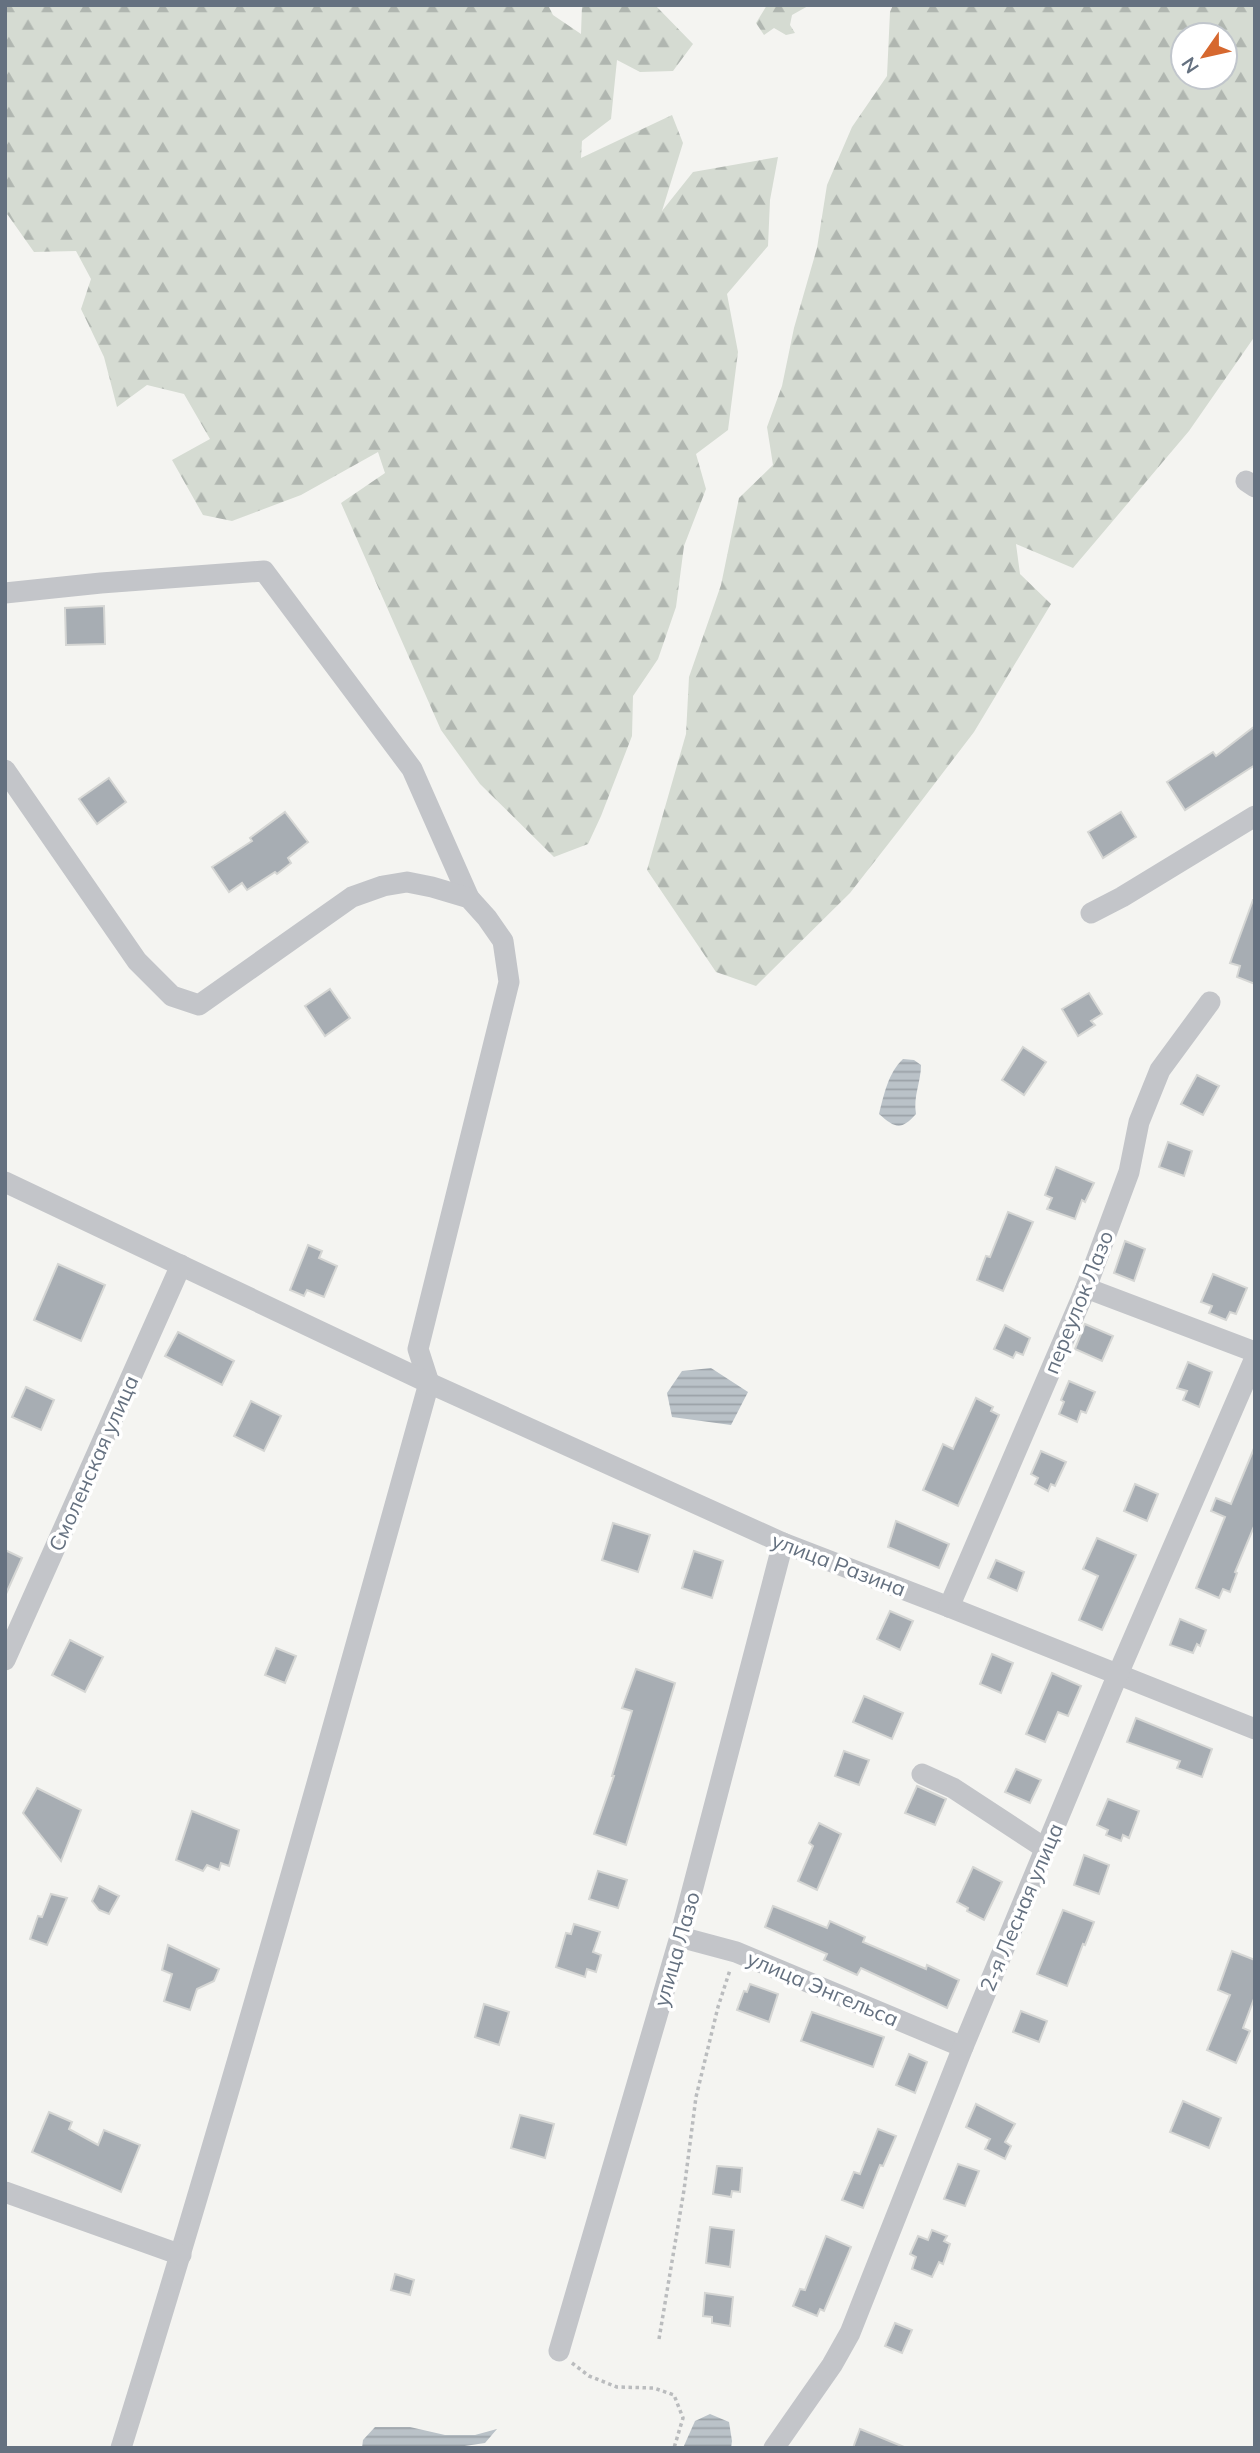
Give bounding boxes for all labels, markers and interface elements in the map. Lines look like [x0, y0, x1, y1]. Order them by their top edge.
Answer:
north arrow [1169, 21, 1239, 91]
text: N [1176, 53, 1204, 78]
street label: переулок Лазо [1037, 1227, 1119, 1377]
street label: Смоленская улица [42, 1371, 144, 1555]
street label: улица Разина [768, 1527, 910, 1601]
street label: 2-я Лесная улица [974, 1819, 1068, 1995]
street label: улица Лазо [647, 1889, 705, 2009]
street label: улица Энгельса [743, 1944, 903, 2032]

